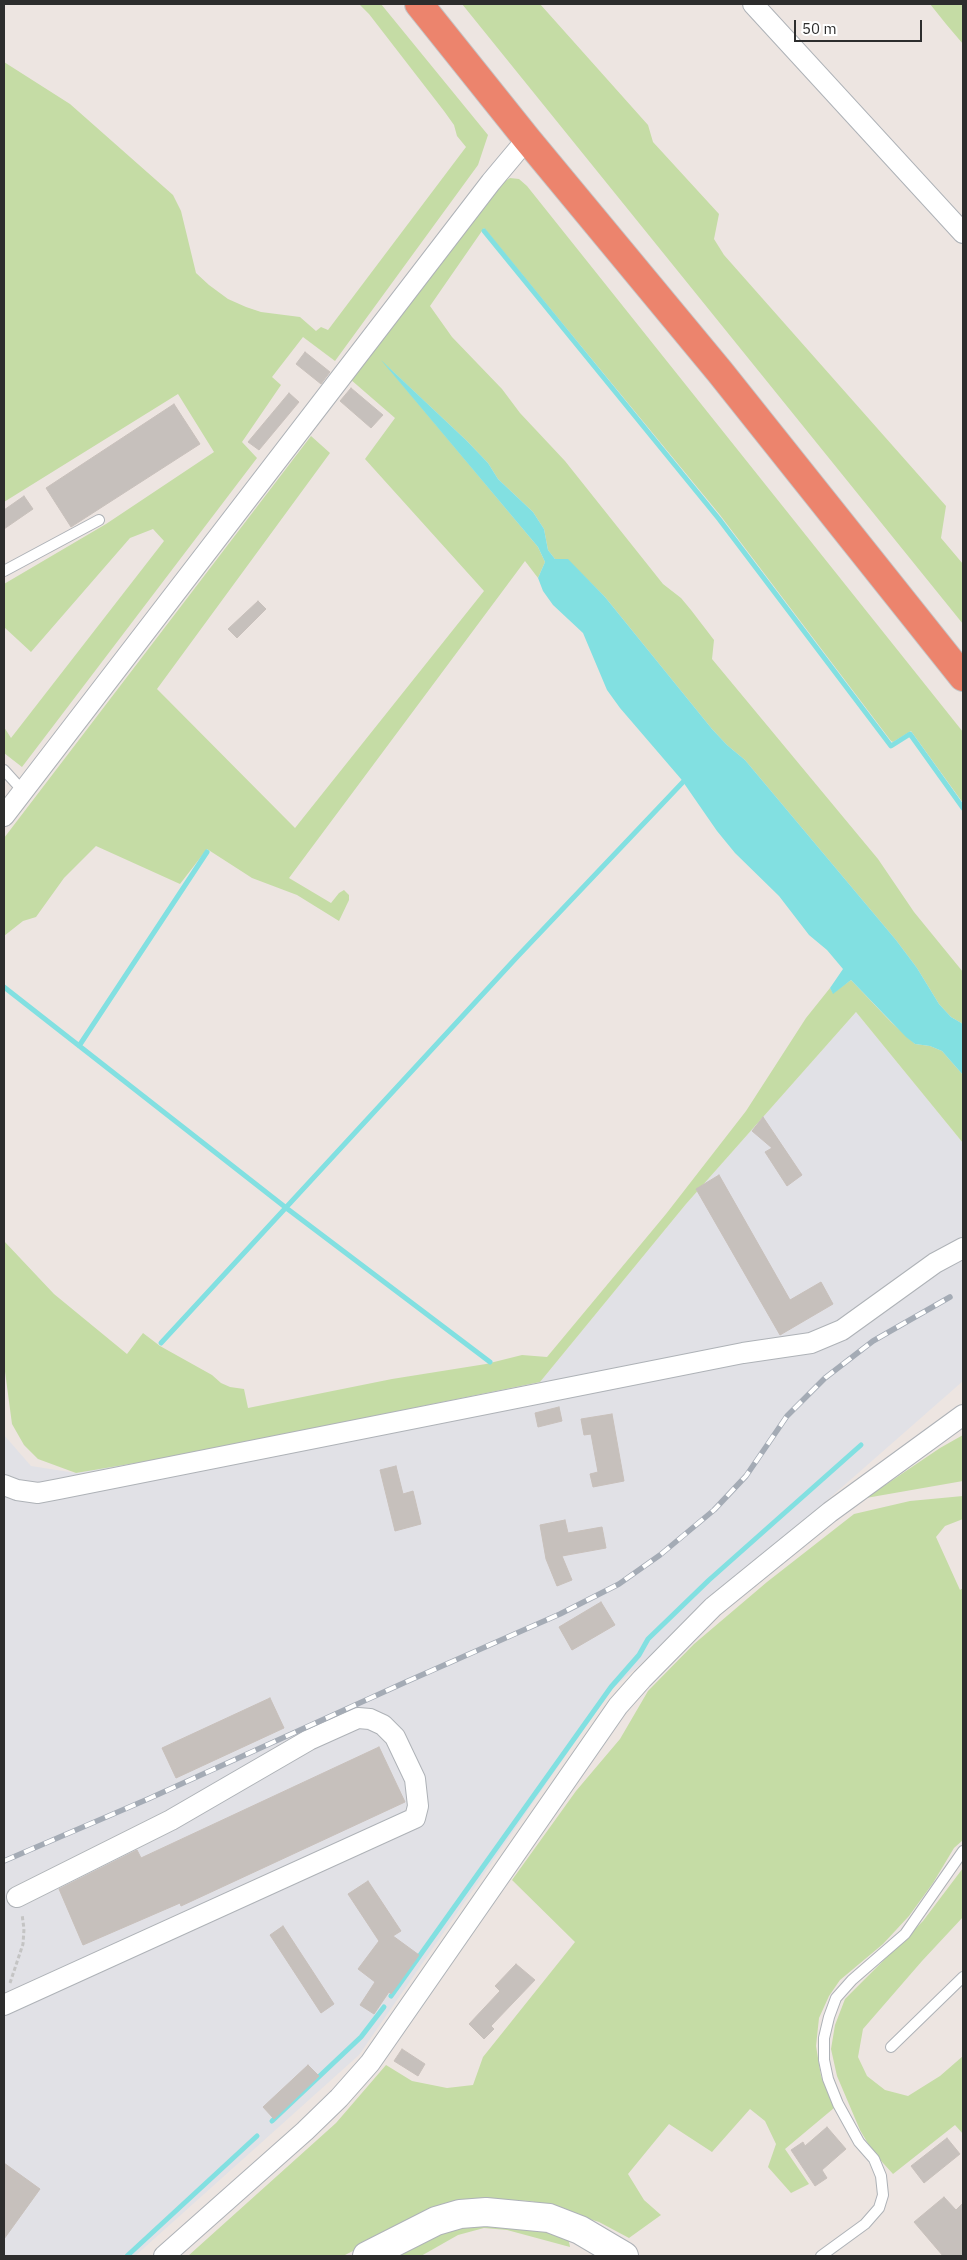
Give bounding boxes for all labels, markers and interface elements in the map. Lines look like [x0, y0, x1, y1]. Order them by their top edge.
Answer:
scale bar [797, 10, 924, 42]
text: 50 m [802, 19, 837, 38]

